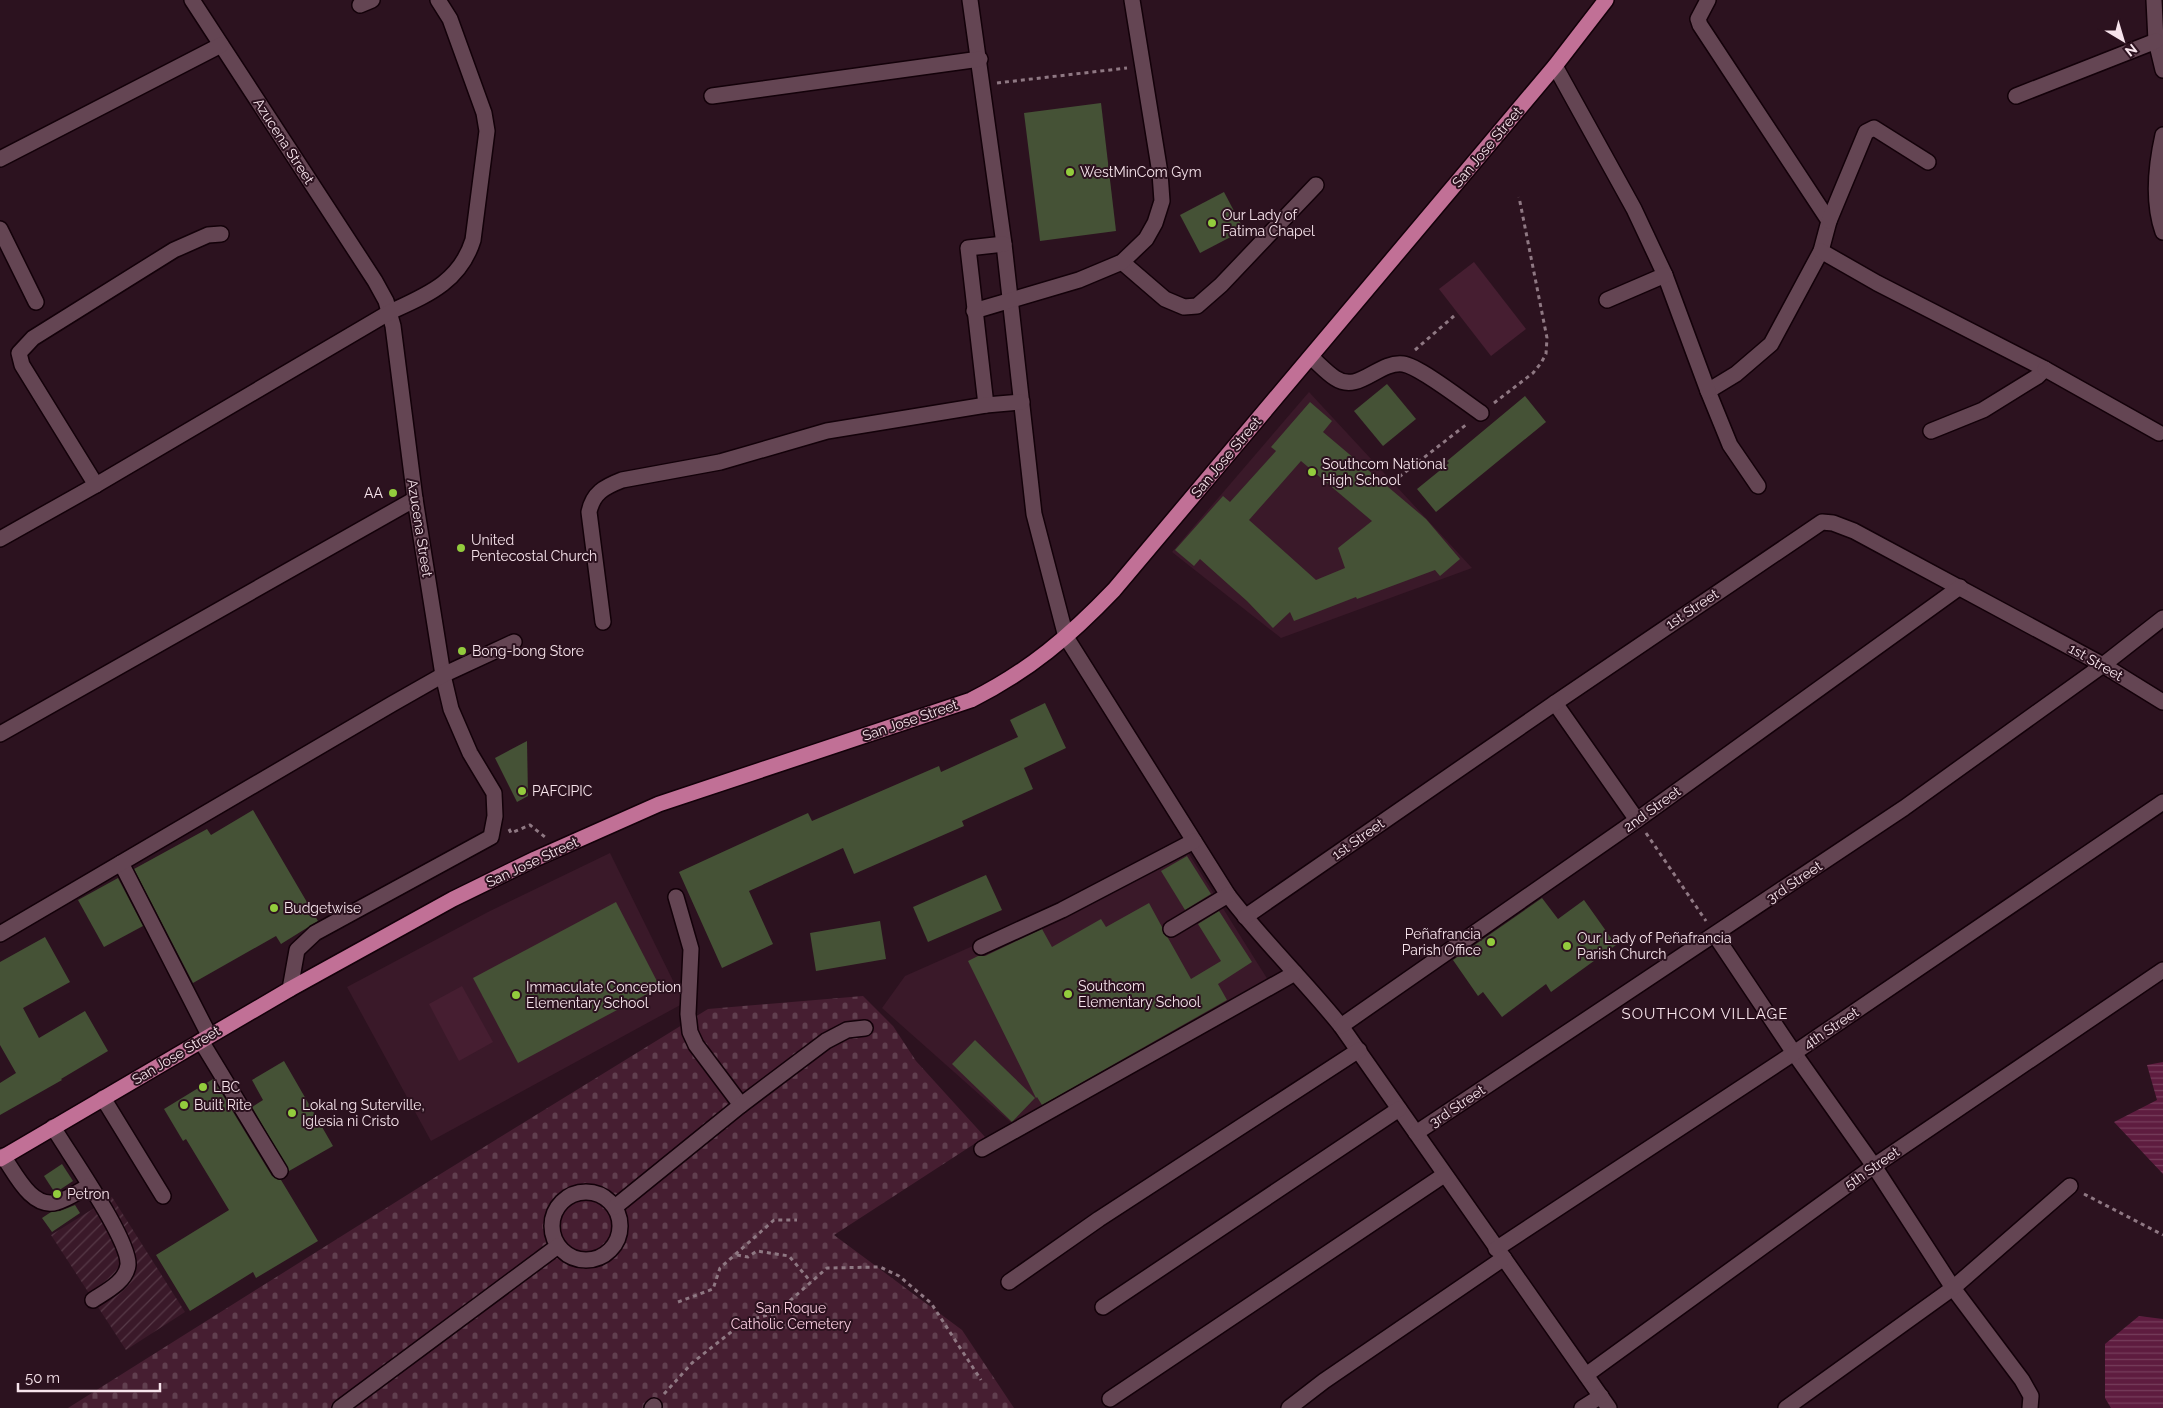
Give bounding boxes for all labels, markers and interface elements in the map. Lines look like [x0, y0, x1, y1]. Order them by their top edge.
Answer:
north arrow [2098, 15, 2148, 65]
text: N [2122, 41, 2140, 60]
street label: Azucena Street [250, 95, 318, 187]
street label: San Jose Street [1449, 103, 1525, 190]
place label: WestMinCom Gym [1080, 164, 1202, 180]
marker: WestMinCom Gym [1064, 166, 1076, 178]
place label: Our Lady of Fatima Chapel [1222, 207, 1315, 239]
marker: Our Lady of Fatima Chapel [1206, 217, 1218, 229]
street label: San Jose Street [1188, 413, 1264, 500]
place label: Southcom National High School [1322, 456, 1447, 488]
marker: Southcom National High School [1306, 466, 1318, 478]
street label: Azucena Street [404, 478, 436, 578]
place label: AA [364, 485, 384, 501]
marker: AA [387, 487, 399, 499]
place label: United Pentecostal Church [471, 532, 597, 564]
marker: United Pentecostal Church [455, 542, 467, 554]
street label: 1st Street [1663, 585, 1722, 632]
street label: 1st Street [2066, 640, 2126, 684]
place label: Bong-bong Store [472, 643, 584, 659]
marker: Bong-bong Store [456, 645, 468, 657]
street label: San Jose Street [860, 696, 960, 744]
place label: PAFCIPIC [532, 783, 593, 799]
street label: 2nd Street [1620, 783, 1684, 835]
marker: PAFCIPIC [516, 785, 528, 797]
street label: 1st Street [1329, 815, 1387, 863]
street label: San Jose Street [483, 834, 581, 890]
street label: 3rd Street [1763, 858, 1825, 906]
place label: Budgetwise [284, 900, 361, 916]
marker: Budgetwise [268, 902, 280, 914]
place label: Peñafrancia Parish Office [1402, 926, 1481, 958]
place label: Our Lady of Peñafrancia Parish Church [1577, 930, 1732, 962]
marker: Peñafrancia Parish Office [1485, 936, 1497, 948]
marker: Our Lady of Peñafrancia Parish Church [1561, 940, 1573, 952]
place label: Southcom Elementary School [1078, 978, 1201, 1010]
place label: Immaculate Conception Elementary School [526, 979, 681, 1011]
marker: Southcom Elementary School [1062, 988, 1074, 1000]
marker: Immaculate Conception Elementary School [510, 989, 522, 1001]
street label: 4th Street [1800, 1004, 1862, 1052]
district label: SOUTHCOM VILLAGE [1622, 1005, 1788, 1023]
street label: San Jose Street [129, 1022, 223, 1088]
place label: LBC [213, 1079, 240, 1095]
marker: LBC [197, 1081, 209, 1093]
street label: 3rd Street [1426, 1082, 1488, 1130]
place label: Built Rite [194, 1097, 252, 1113]
place label: Lokal ng Suterville, Iglesia ni Cristo [302, 1097, 425, 1129]
marker: Built Rite [178, 1099, 190, 1111]
marker: Lokal ng Suterville, Iglesia ni Cristo [286, 1107, 298, 1119]
street label: 5th Street [1842, 1143, 1903, 1193]
place label: Petron [67, 1186, 110, 1202]
marker: Petron [51, 1188, 63, 1200]
park label: San Roque Catholic Cemetery [731, 1300, 852, 1332]
scale bar [18, 1360, 160, 1392]
text: 50 m [25, 1369, 60, 1387]

